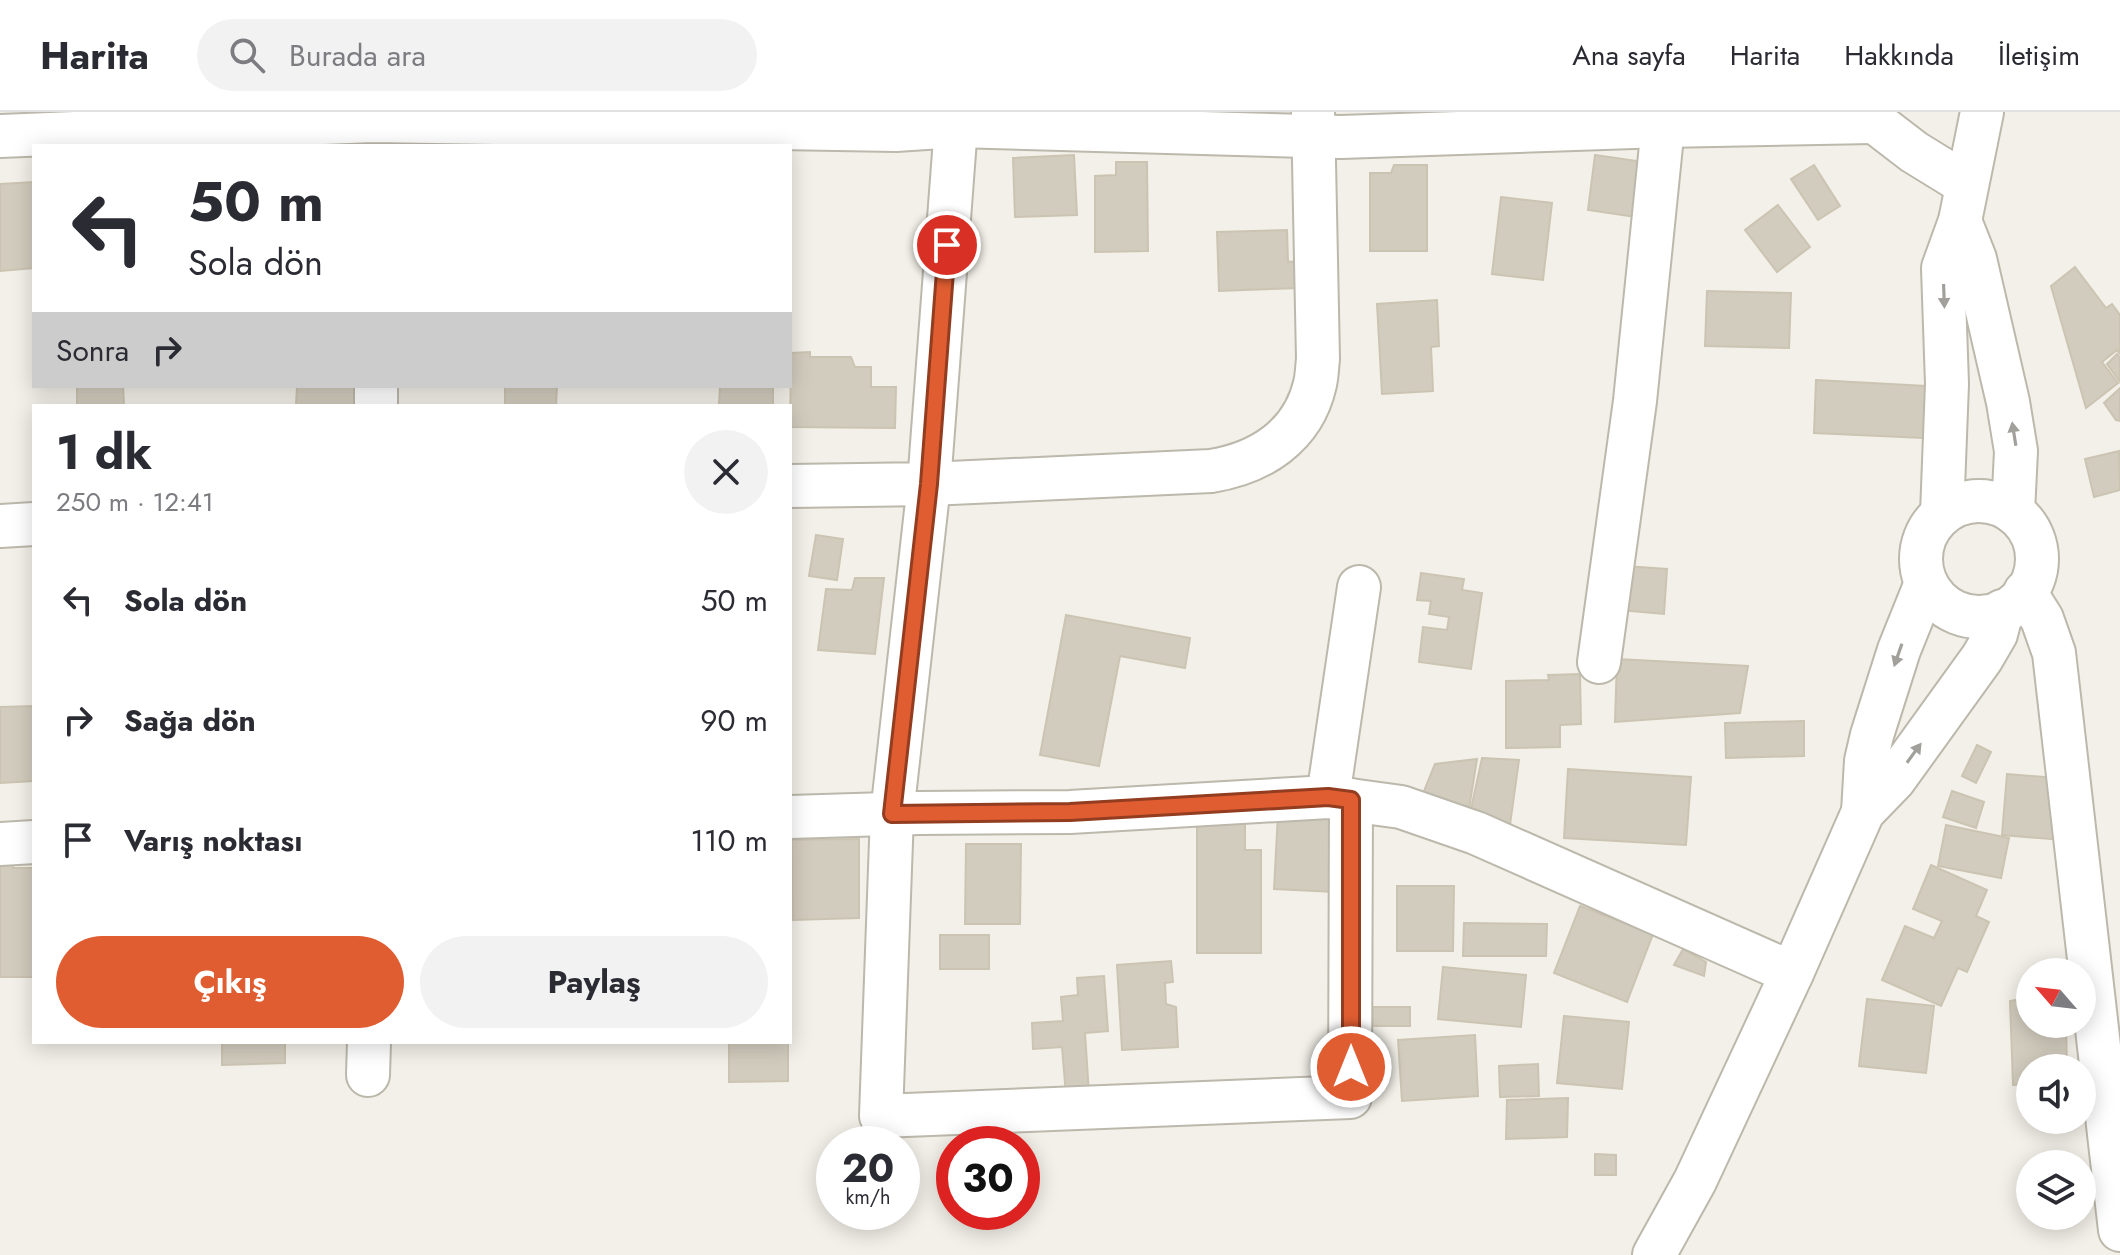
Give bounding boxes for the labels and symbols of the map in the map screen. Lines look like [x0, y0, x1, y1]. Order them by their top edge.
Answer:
pin [913, 211, 981, 279]
one-way arrow [1937, 284, 1950, 309]
one-way arrow [2007, 421, 2019, 446]
one-way arrow [1891, 644, 1903, 668]
one-way arrow [1905, 743, 1921, 763]
north arrow [2016, 958, 2096, 1038]
position arrow [1309, 1025, 1393, 1109]
speed limit sign: 30 [936, 1126, 1040, 1230]

